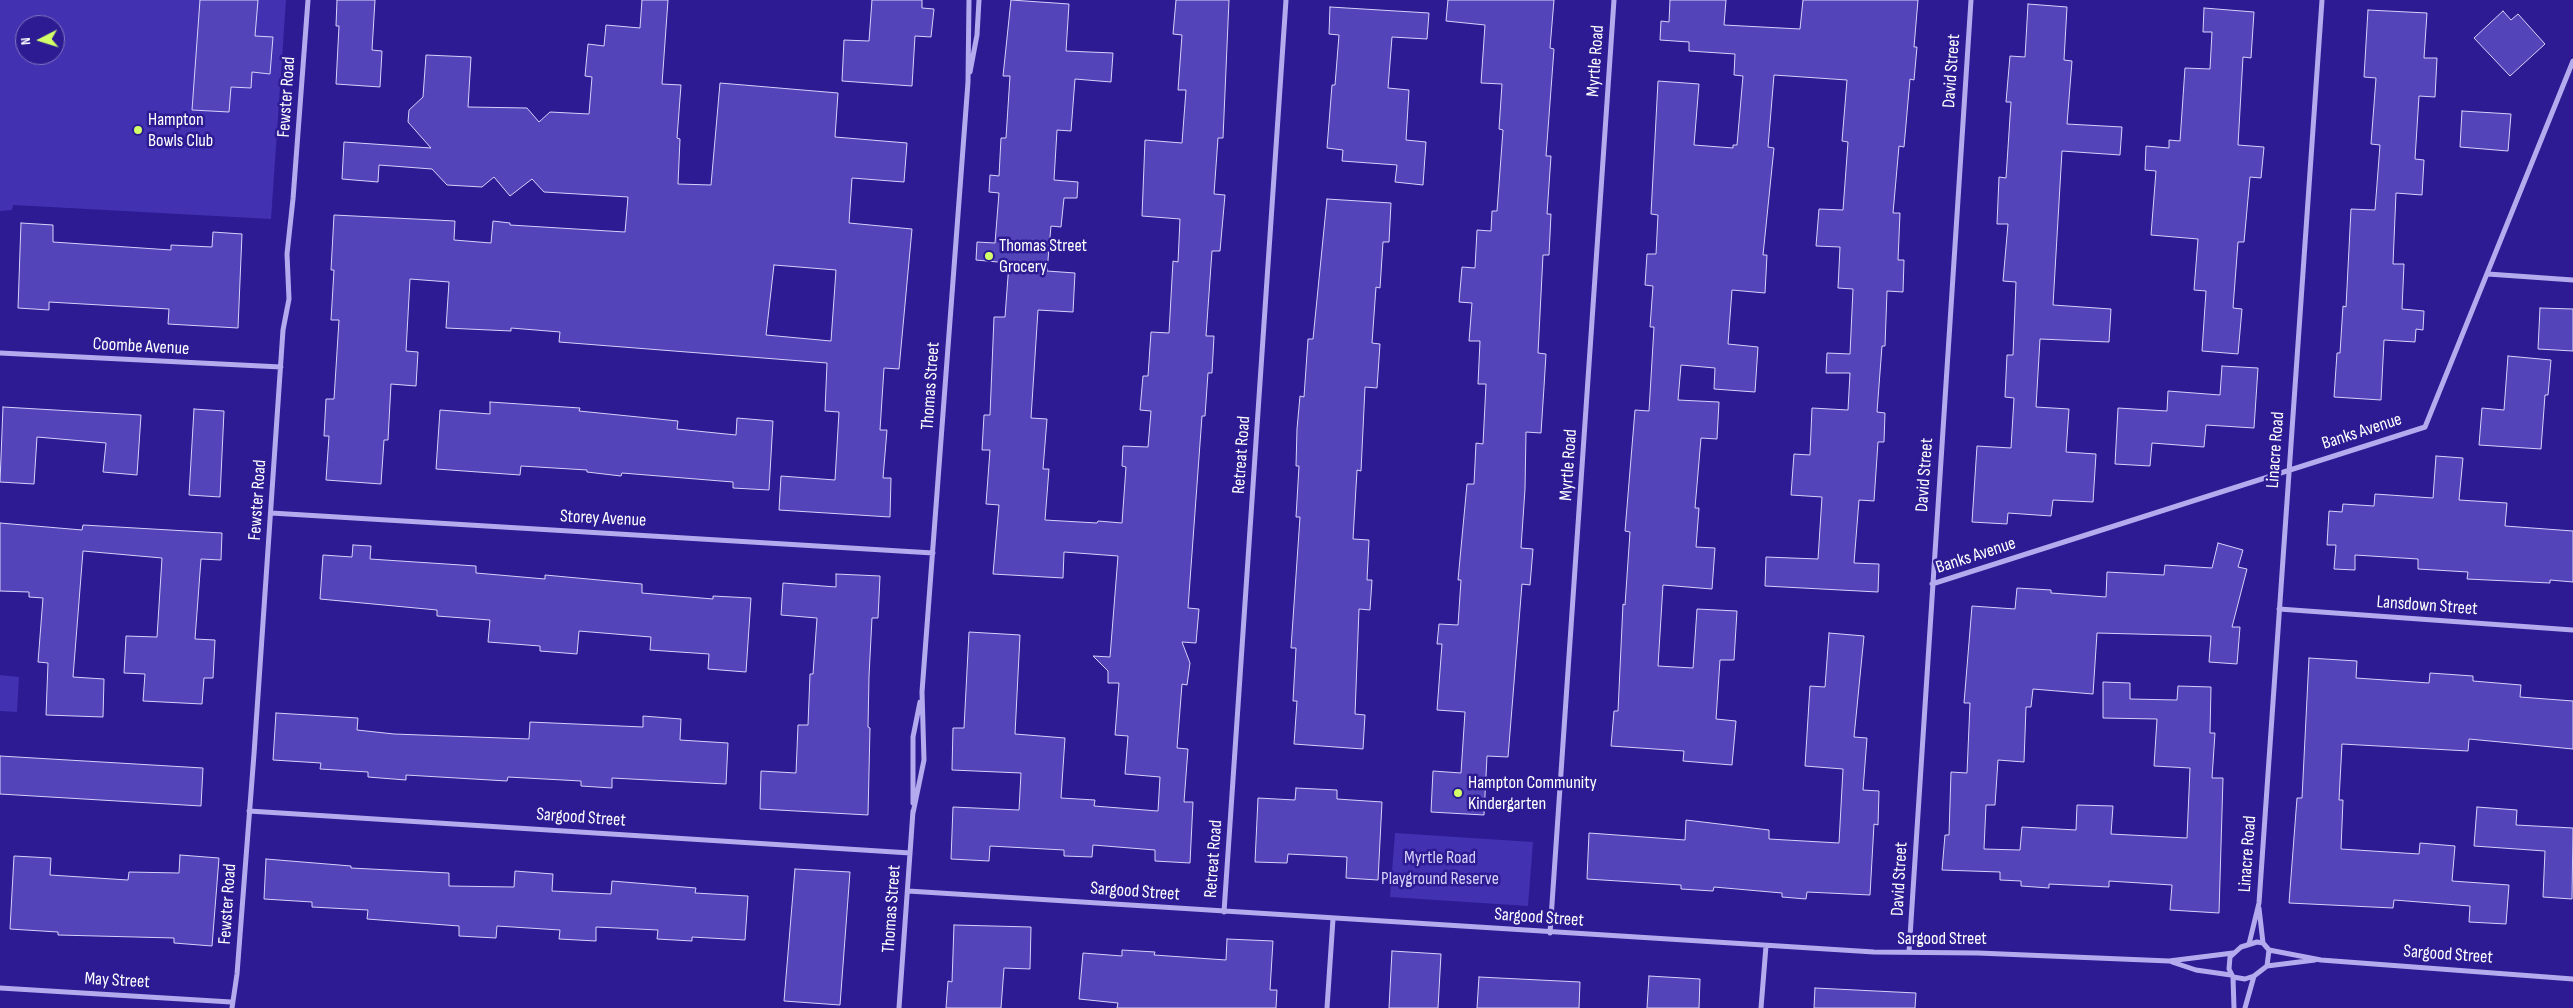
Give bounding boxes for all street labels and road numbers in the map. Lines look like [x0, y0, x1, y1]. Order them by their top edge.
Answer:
street label: Myrtle Road [1583, 24, 1609, 98]
street label: David Street [1939, 33, 1965, 109]
street label: Fewster Road [273, 56, 301, 138]
street label: Coombe Avenue [92, 334, 190, 360]
street label: Thomas Street [917, 341, 945, 431]
street label: Banks Avenue [2319, 409, 2405, 455]
street label: Linacre Road [2263, 411, 2289, 489]
street label: Retreat Road [1229, 415, 1255, 495]
street label: Myrtle Road [1556, 428, 1582, 502]
street label: David Street [1912, 437, 1938, 513]
street label: Fewster Road [244, 459, 272, 541]
street label: Storey Avenue [559, 506, 647, 532]
street label: Banks Avenue [1933, 533, 2019, 579]
street label: Lansdown Street [2376, 592, 2478, 620]
street label: Sargood Street [535, 804, 627, 832]
street label: Linacre Road [2235, 815, 2261, 893]
street label: Retreat Road [1201, 819, 1227, 899]
street label: David Street [1887, 841, 1913, 917]
street label: Fewster Road [214, 863, 242, 945]
street label: Thomas Street [878, 864, 906, 954]
street label: Sargood Street [1089, 878, 1181, 906]
street label: Sargood Street [1493, 904, 1585, 932]
street label: Sargood Street [1897, 928, 1987, 950]
street label: Sargood Street [2402, 941, 2494, 969]
street label: May Street [84, 969, 150, 993]

